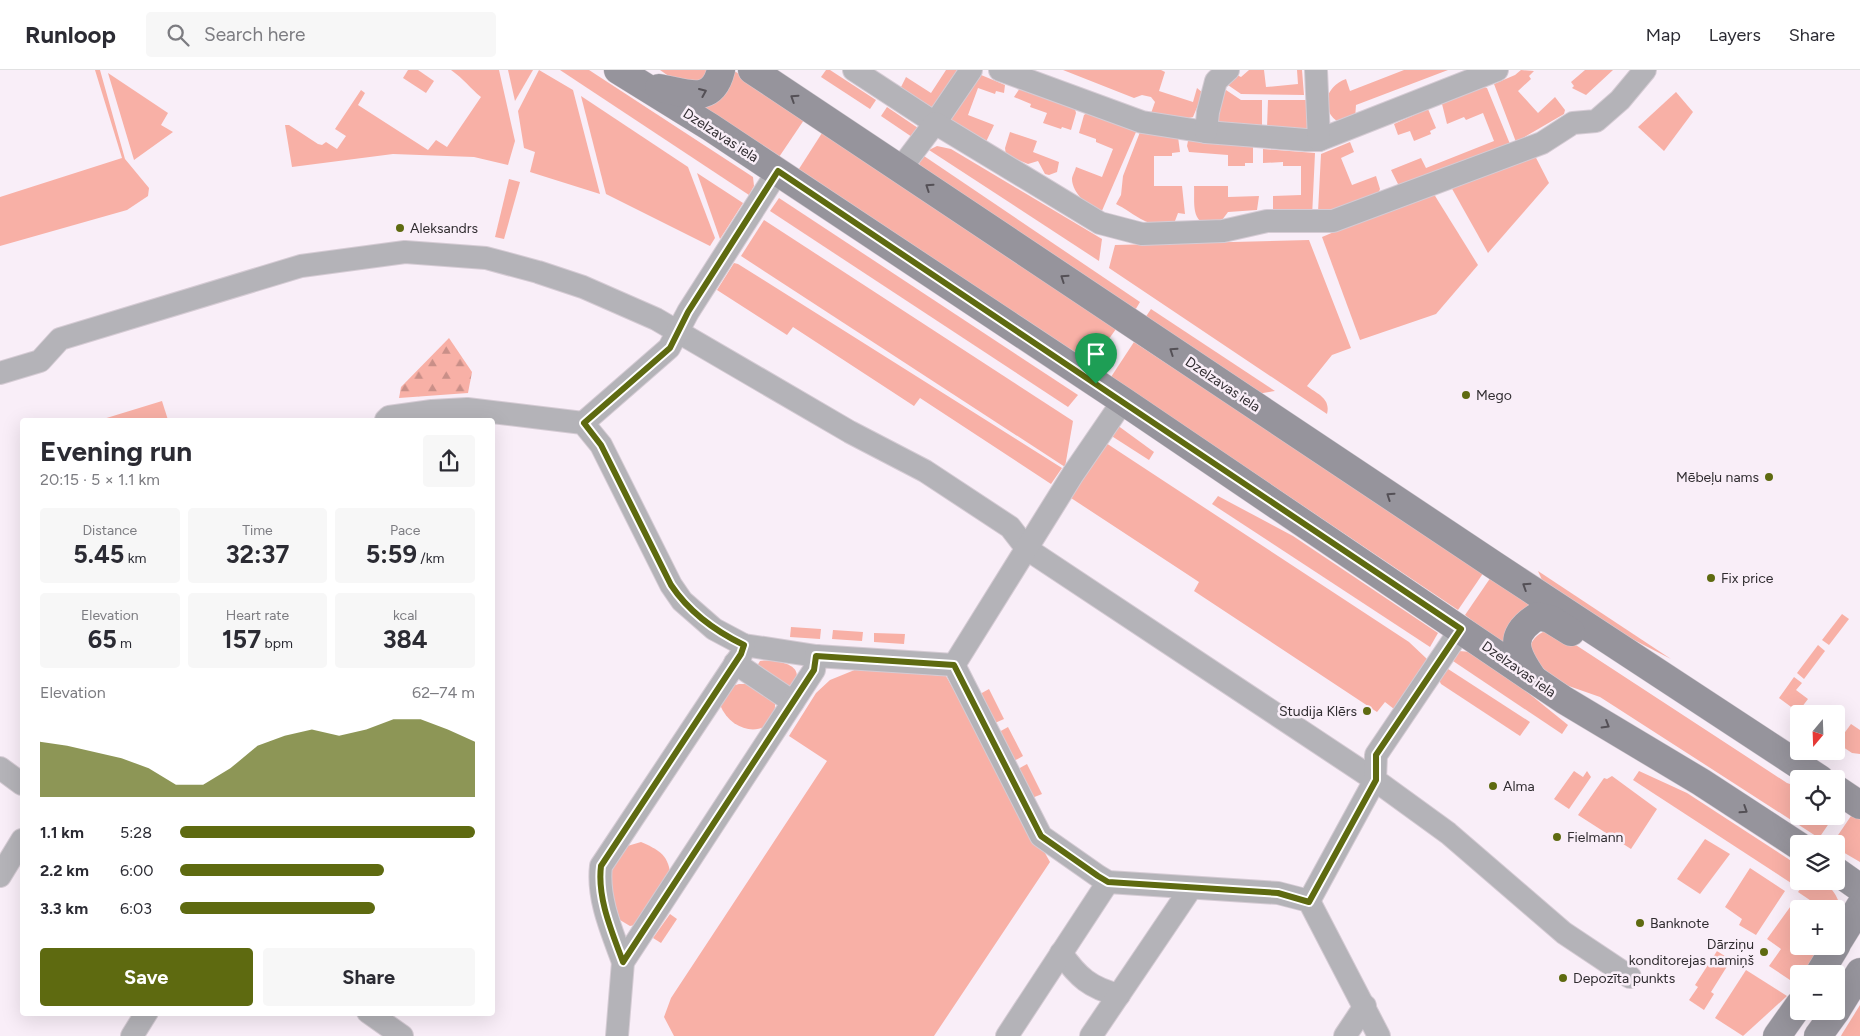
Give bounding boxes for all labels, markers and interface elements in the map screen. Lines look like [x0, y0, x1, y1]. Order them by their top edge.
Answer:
search box [146, 12, 496, 57]
text: Runloop [25, 20, 116, 49]
icon: search [164, 21, 192, 49]
text: Search here [204, 23, 305, 46]
text: Map [1646, 24, 1681, 46]
text: Layers [1709, 24, 1761, 46]
text: Share [1789, 24, 1835, 46]
one-way arrow [698, 88, 707, 98]
one-way arrow [790, 94, 799, 104]
street label: Dzelzavas iela [680, 105, 762, 166]
one-way arrow [926, 184, 935, 193]
place label: Aleksandrs [410, 220, 478, 237]
marker: Aleksandrs [394, 222, 406, 234]
one-way arrow [1061, 275, 1070, 284]
pin [1075, 333, 1117, 384]
icon: arrive [1082, 340, 1110, 368]
one-way arrow [1169, 347, 1178, 357]
street label: Dzelzavas iela [1182, 353, 1263, 416]
place label: Mego [1476, 387, 1512, 404]
marker: Mego [1460, 389, 1472, 401]
text: Evening run [40, 434, 192, 468]
button: share [423, 435, 475, 487]
place label: Mēbeļu nams [1676, 469, 1759, 486]
text: 20:15 · 5 × 1.1 km [40, 470, 160, 489]
marker: Mēbeļu nams [1763, 471, 1775, 483]
one-way arrow [1387, 493, 1396, 502]
text: Distance [82, 522, 137, 539]
text: Time [242, 522, 273, 539]
text: Pace [390, 522, 420, 539]
text: 5.45 [73, 539, 124, 569]
text: 32:37 [226, 539, 289, 569]
text: 5:59 [366, 539, 417, 569]
text: km [124, 550, 146, 567]
text: /km [417, 550, 445, 567]
place label: Fix price [1721, 570, 1774, 587]
marker: Fix price [1705, 572, 1717, 584]
one-way arrow [1522, 583, 1531, 592]
text: Elevation [81, 607, 139, 624]
text: Heart rate [226, 607, 289, 624]
text: kcal [393, 607, 417, 624]
text: 65 [88, 624, 117, 654]
text: 157 [222, 624, 261, 654]
text: 384 [383, 624, 428, 654]
text: m [117, 635, 132, 652]
text: bpm [261, 635, 293, 652]
street label: Dzelzavas iela [1478, 638, 1559, 701]
text: Elevation [40, 683, 106, 702]
text: 62–74 m [412, 683, 475, 702]
place label: Studija Klērs [1279, 703, 1357, 720]
marker: Studija Klērs [1361, 705, 1373, 717]
north arrow [1790, 705, 1845, 760]
map controls [1790, 705, 1845, 1020]
one-way arrow [1600, 718, 1609, 728]
button: locate [1790, 770, 1845, 825]
place label: Alma [1503, 778, 1535, 795]
marker: Alma [1487, 780, 1499, 792]
one-way arrow [1738, 804, 1748, 813]
text: 1.1 km [40, 823, 84, 842]
text: 5:28 [120, 823, 152, 842]
place label: Fielmann [1567, 829, 1623, 846]
marker: Fielmann [1551, 831, 1563, 843]
button: layers [1790, 835, 1845, 890]
text: 2.2 km [40, 861, 89, 880]
text: 6:00 [120, 861, 154, 880]
text: 3.3 km [40, 899, 88, 918]
text: 6:03 [120, 899, 152, 918]
button: + [1790, 900, 1845, 955]
place label: Banknote [1650, 915, 1709, 932]
marker: Banknote [1634, 917, 1646, 929]
place label: Dārziņu konditorejas namiņš [1629, 936, 1754, 969]
marker: Dārziņu konditorejas namiņš [1758, 946, 1770, 958]
button: Save [40, 948, 253, 1006]
button: Share [263, 948, 475, 1006]
button: − [1790, 965, 1845, 1020]
place label: Depozīta punkts [1573, 970, 1675, 987]
marker: Depozīta punkts [1557, 972, 1569, 984]

